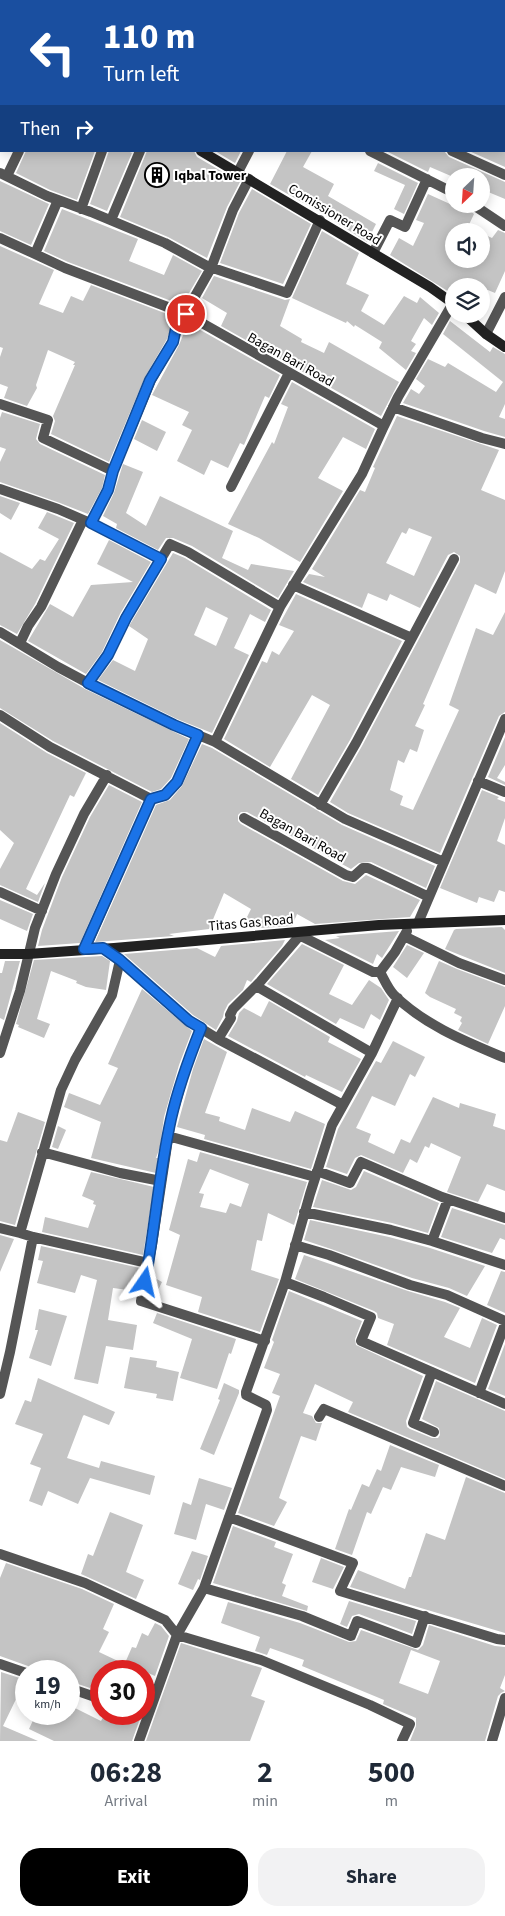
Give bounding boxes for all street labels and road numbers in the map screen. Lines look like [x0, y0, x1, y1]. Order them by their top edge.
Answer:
street label: Comissioner Road [284, 179, 385, 251]
street label: Bagan Bari Road [244, 328, 337, 392]
street label: Bagan Bari Road [256, 804, 349, 868]
street label: Titas Gas Road [208, 909, 295, 937]

